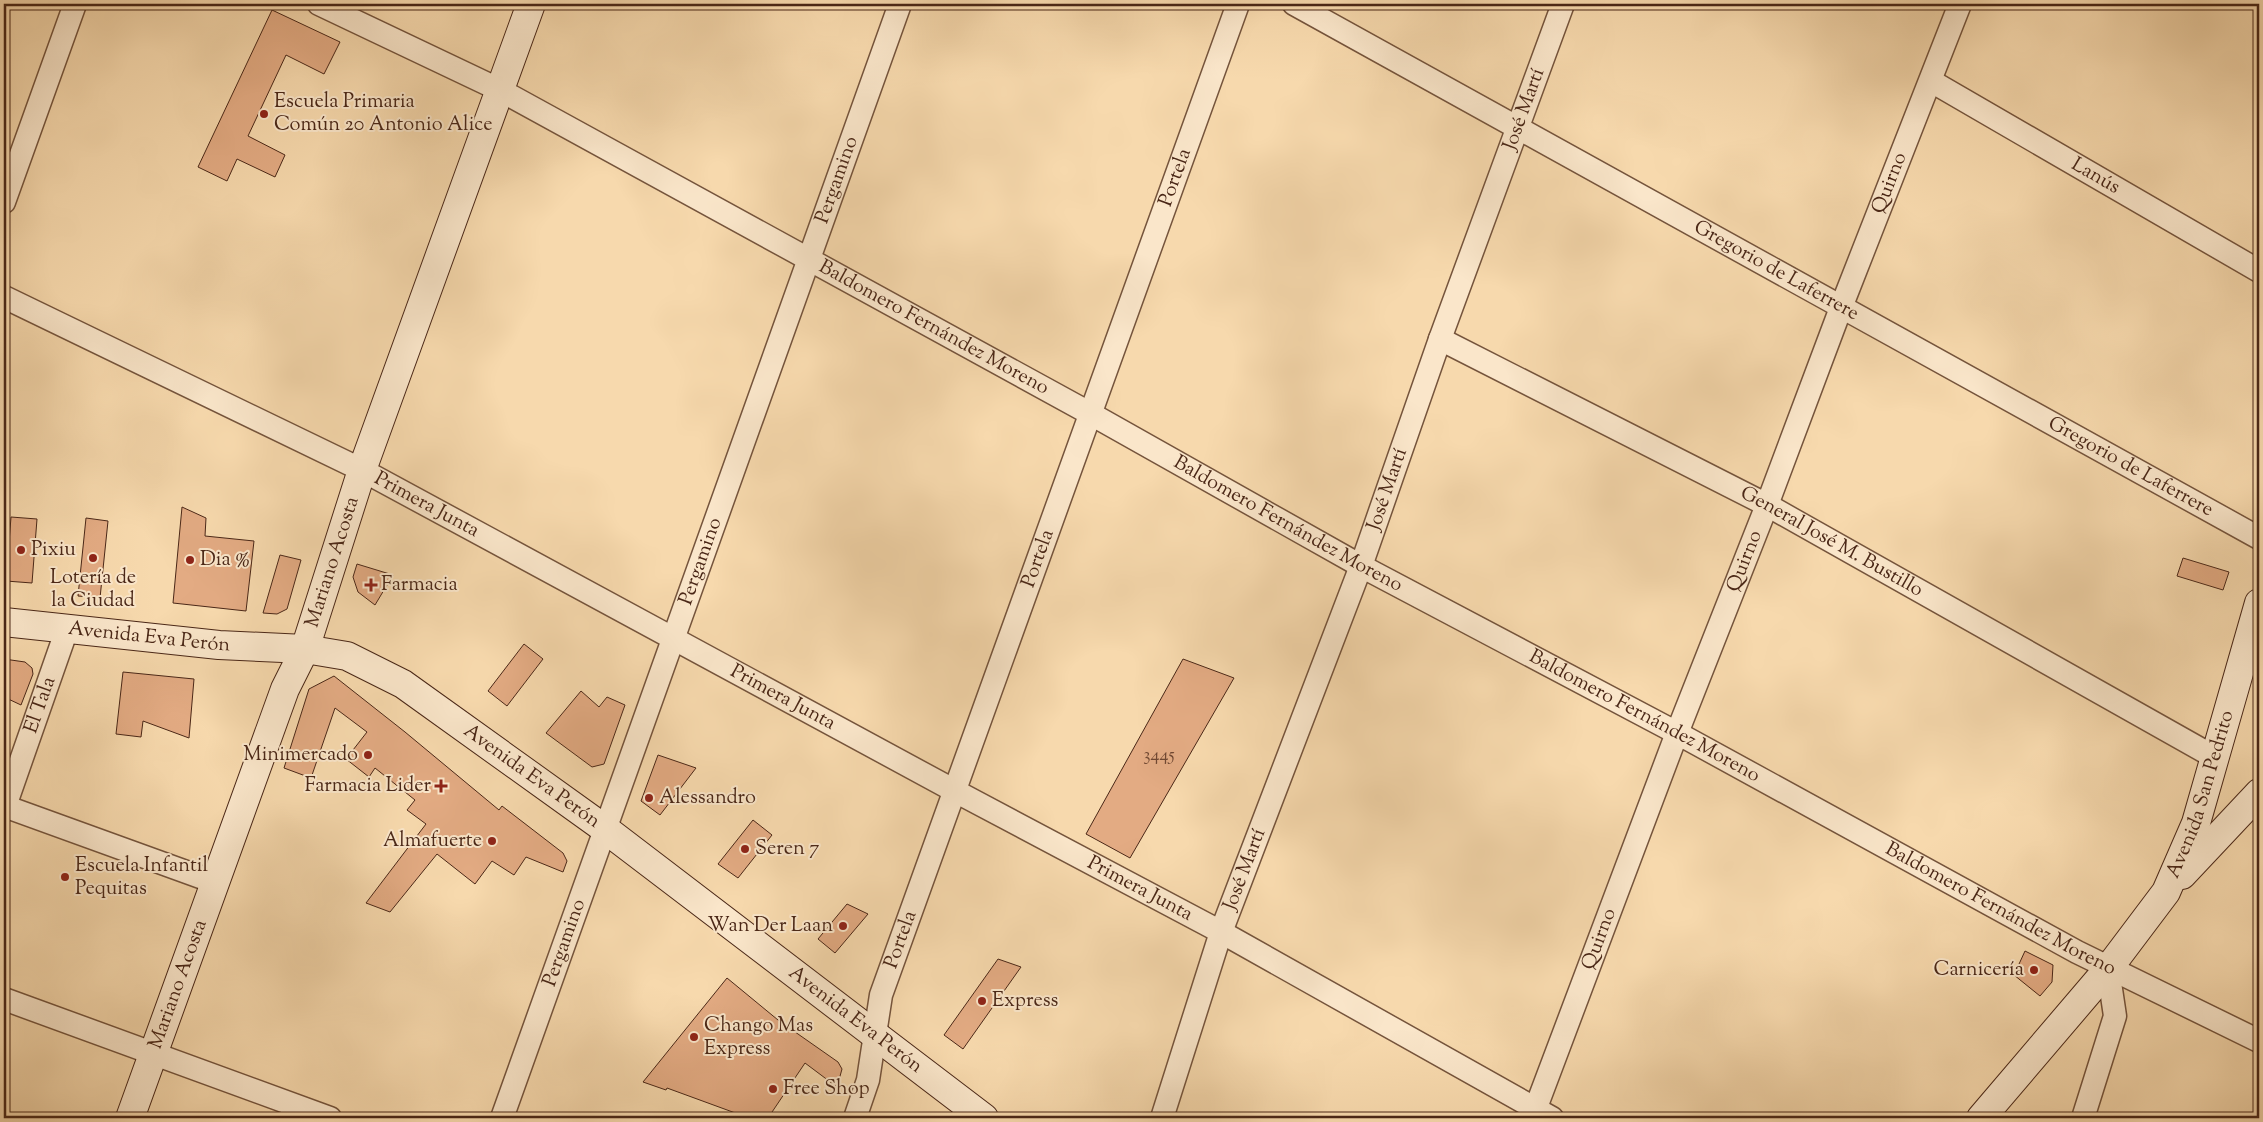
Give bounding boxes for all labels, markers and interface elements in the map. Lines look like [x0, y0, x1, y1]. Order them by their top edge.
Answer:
street label: José Martí [1496, 64, 1553, 155]
place label: Escuela Primaria Común 20 Antonio Alice [274, 88, 493, 140]
marker: Escuela Primaria Común 20 Antonio Alice [258, 108, 270, 120]
street label: Pergamino [808, 132, 866, 228]
street label: Portela [1152, 145, 1199, 211]
street label: Quirno [1865, 148, 1915, 218]
street label: Lanús [2066, 151, 2125, 202]
street label: Gregorio de Laferrere [1688, 213, 1864, 328]
street label: Baldomero Fernández Moreno [813, 253, 1054, 403]
street label: Gregorio de Laferrere [2042, 409, 2218, 524]
street label: José Martí [1360, 444, 1415, 536]
street label: Baldomero Fernández Moreno [1168, 449, 1408, 600]
street label: Primera Junta [369, 465, 484, 545]
street label: General José M. Bustillo [1735, 479, 1928, 605]
street label: Mariano Acosta [298, 493, 367, 631]
street label: Pergamino [672, 514, 730, 609]
street label: Portela [1014, 526, 1062, 592]
street label: Quirno [1720, 526, 1770, 596]
place label: Pixiu [31, 536, 76, 565]
marker: Pixiu [15, 544, 27, 556]
place label: Dia % [200, 546, 250, 575]
marker: Lotería de la Ciudad [87, 552, 99, 564]
marker: Dia % [184, 554, 196, 566]
place label: Lotería de la Ciudad [50, 564, 136, 616]
place label: Farmacia [381, 571, 458, 600]
marker: Farmacia [365, 579, 377, 591]
street label: Avenida Eva Perón [67, 614, 231, 660]
street label: Baldomero Fernández Moreno [1523, 643, 1765, 790]
street label: Primera Junta [725, 657, 841, 738]
street label: El Tala [17, 673, 64, 737]
street label: Avenida San Pedrito [2159, 707, 2242, 883]
street label: Avenida Eva Perón [457, 717, 606, 836]
place label: Minimercado [243, 741, 358, 770]
house number: 3445 [1143, 743, 1175, 769]
marker: Minimercado [362, 749, 374, 761]
place label: Farmacia Lider [305, 772, 431, 801]
marker: Farmacia Lider [435, 780, 447, 792]
place label: Alessandro [659, 784, 756, 813]
marker: Alessandro [643, 792, 655, 804]
street label: José Martí [1216, 824, 1274, 916]
place label: Almafuerte [383, 827, 482, 856]
marker: Almafuerte [486, 835, 498, 847]
place label: Seren 7 [755, 835, 819, 864]
street label: Baldomero Fernández Moreno [1880, 835, 2121, 983]
marker: Seren 7 [739, 843, 751, 855]
street label: Primera Junta [1082, 849, 1198, 929]
place label: Escuela Infantil Pequitas [75, 852, 208, 904]
marker: Escuela Infantil Pequitas [59, 871, 71, 883]
street label: Pergamino [536, 895, 594, 991]
street label: Quirno [1574, 904, 1624, 974]
street label: Portela [877, 907, 925, 973]
place label: Wan Der Laan [707, 912, 833, 941]
street label: Mariano Acosta [142, 916, 215, 1053]
marker: Wan Der Laan [837, 920, 849, 932]
place label: Carnicería [1934, 956, 2024, 985]
street label: Avenida Eva Perón [782, 959, 929, 1081]
marker: Carnicería [2028, 964, 2040, 976]
place label: Express [992, 987, 1059, 1016]
marker: Express [976, 995, 988, 1007]
place label: Chango Mas Express [704, 1012, 813, 1064]
marker: Chango Mas Express [688, 1031, 700, 1043]
place label: Free Shop [783, 1075, 869, 1104]
marker: Free Shop [767, 1083, 779, 1095]

